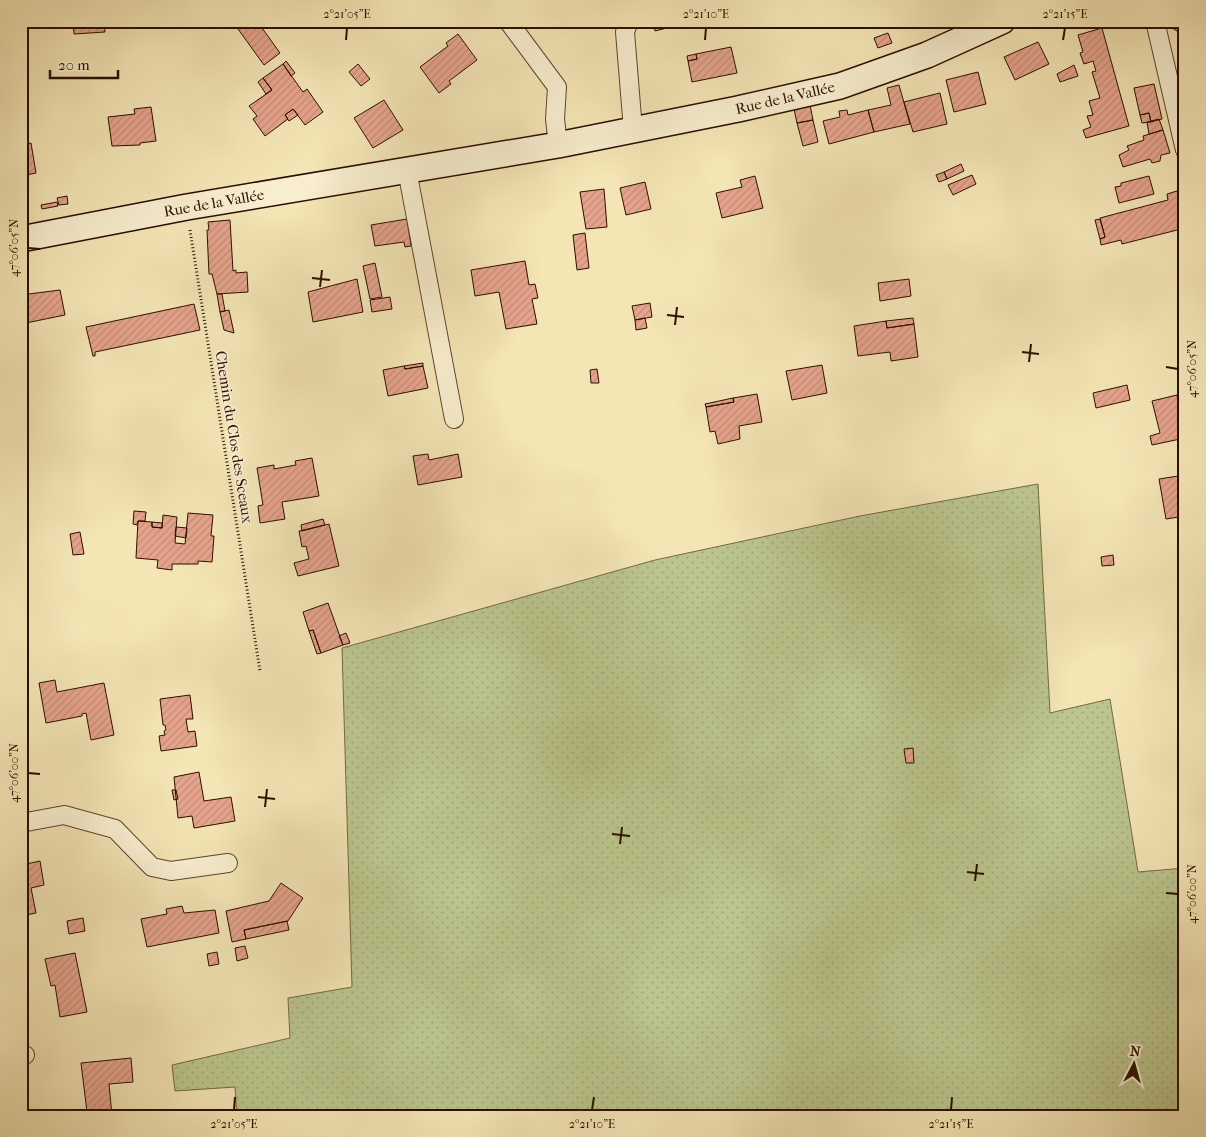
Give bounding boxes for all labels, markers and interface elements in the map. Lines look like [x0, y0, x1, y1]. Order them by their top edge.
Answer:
text: 2°21'05"E [323, 7, 371, 21]
text: 2°21'10"E [683, 7, 729, 21]
text: 2°21'15"E [1043, 7, 1087, 21]
scale bar [50, 48, 118, 80]
text: 20 m [58, 56, 90, 74]
street label: Rue de la Vallée [733, 78, 837, 118]
street label: Rue de la Vallée [162, 185, 266, 221]
text: 47°06'05"N [7, 219, 21, 277]
text: 47°06'05"N [1185, 340, 1199, 398]
street label: Chemin du Clos des Sceaux [211, 349, 257, 525]
text: 47°06'00"N [7, 743, 21, 803]
text: 47°06'00"N [1185, 864, 1199, 924]
north arrow [1108, 1040, 1158, 1090]
text: N [1129, 1043, 1142, 1061]
text: 2°21'05"E [210, 1117, 258, 1131]
text: 2°21'10"E [569, 1117, 615, 1131]
text: 2°21'15"E [929, 1117, 973, 1131]

